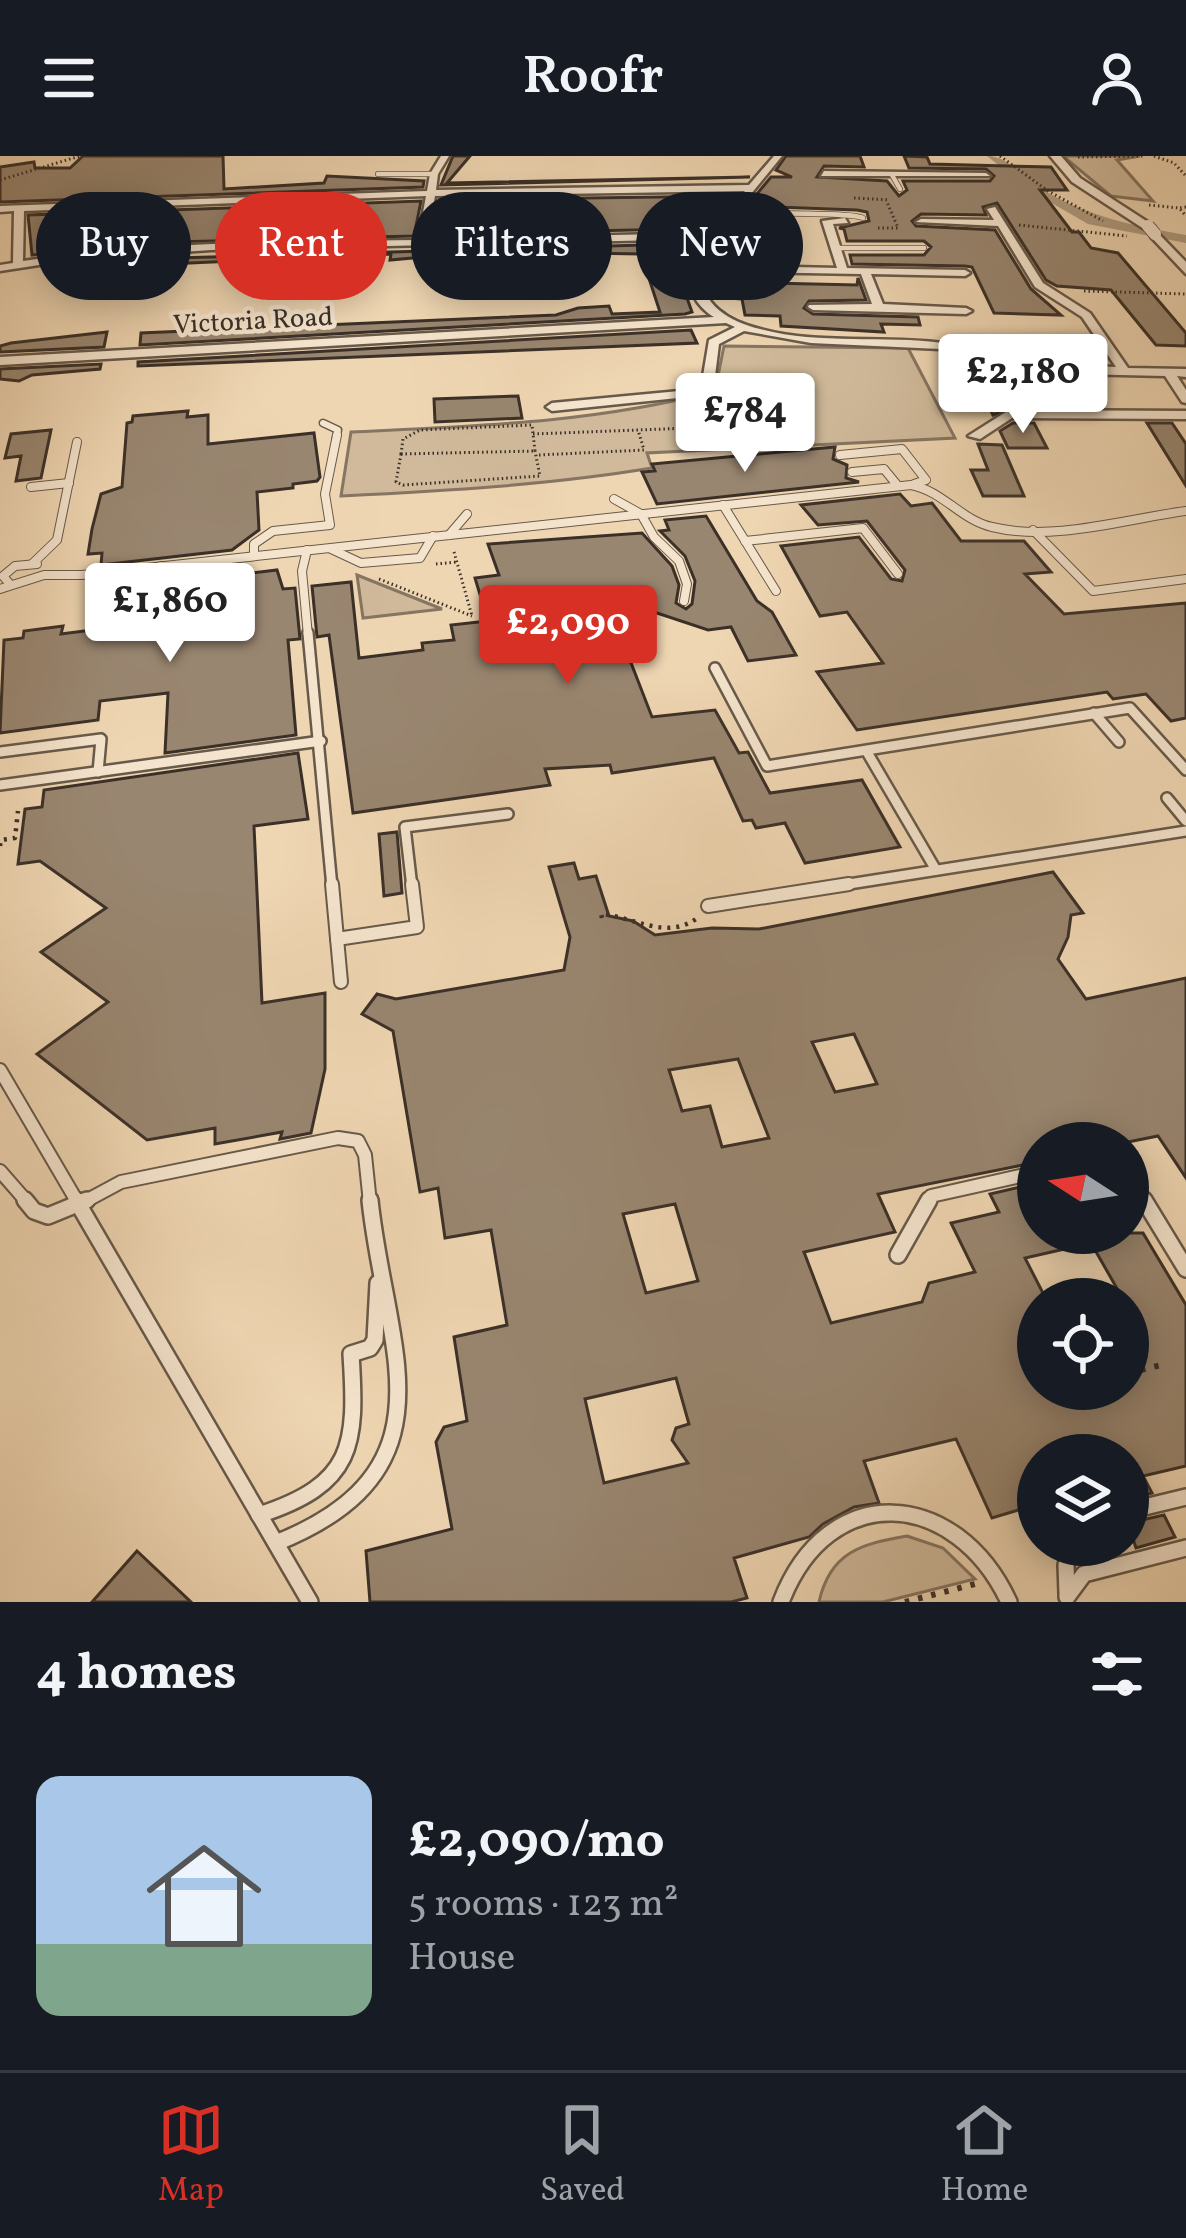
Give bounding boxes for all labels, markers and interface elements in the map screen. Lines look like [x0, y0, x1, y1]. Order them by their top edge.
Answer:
text: Roofr [522, 41, 664, 116]
icon: menu [36, 45, 102, 111]
icon: person [1084, 45, 1150, 111]
chip: Buy [36, 192, 191, 300]
chip: Rent [215, 192, 387, 300]
chip: Filters [411, 192, 612, 300]
chip: New [636, 192, 803, 300]
street label: Victoria Road [172, 299, 334, 345]
pin: £2,180 [925, 334, 1121, 436]
text: £2,180 [965, 346, 1081, 400]
pin: £784 [674, 373, 816, 475]
text: £784 [703, 385, 787, 439]
pin: £1,860 [72, 563, 268, 665]
text: £1,860 [112, 575, 228, 629]
pin: £2,090 [470, 585, 666, 687]
text: £2,090 [506, 597, 630, 651]
north arrow [1017, 1122, 1149, 1254]
map controls [1017, 1122, 1149, 1566]
button: locate [1017, 1278, 1149, 1410]
button: layers [1017, 1434, 1149, 1566]
text: 4 homes [36, 1639, 237, 1710]
icon: filters [1084, 1641, 1150, 1707]
text: £2,090/mo [408, 1807, 665, 1878]
icon: home [132, 1824, 276, 1968]
text: 5 rooms · 123 m² [408, 1878, 679, 1932]
text: House [408, 1932, 515, 1986]
tab: Map [158, 2097, 224, 2215]
tab: Saved [540, 2097, 625, 2215]
tab: Home [941, 2097, 1028, 2215]

